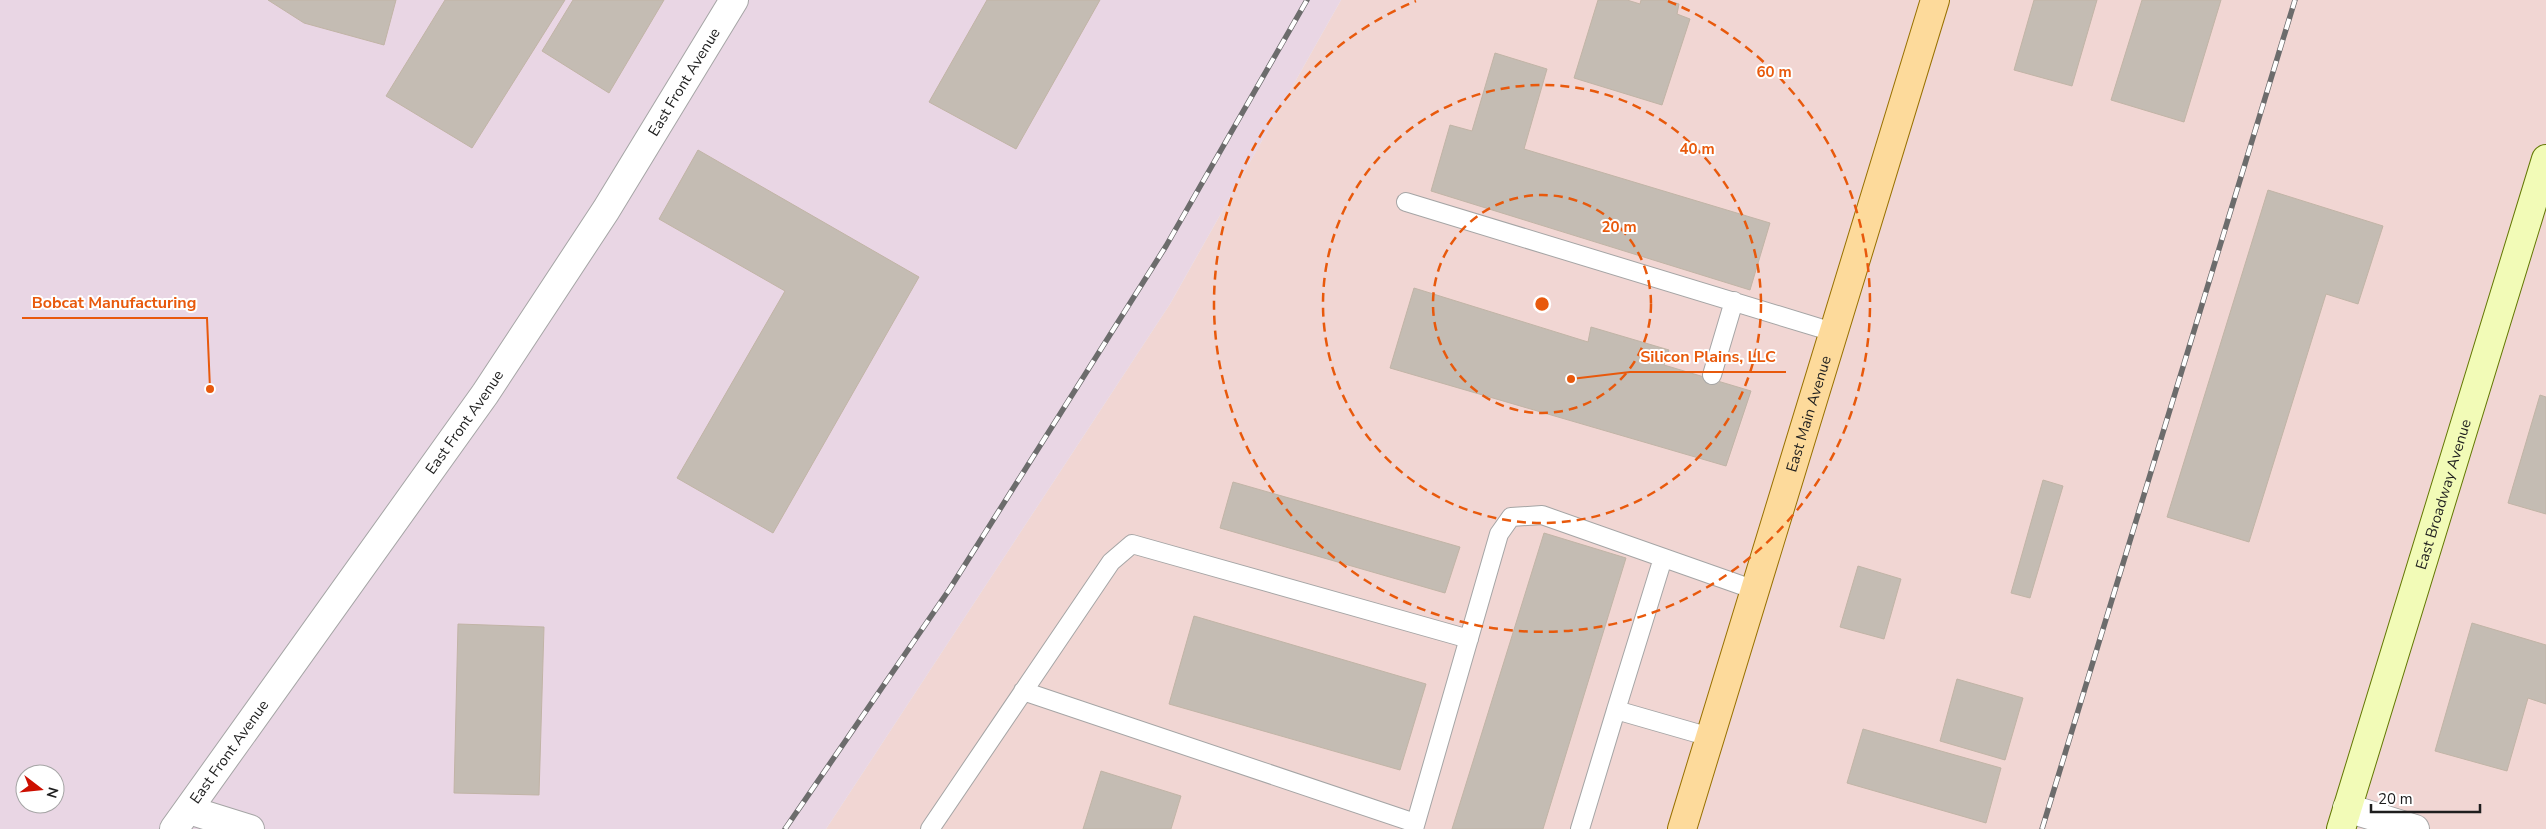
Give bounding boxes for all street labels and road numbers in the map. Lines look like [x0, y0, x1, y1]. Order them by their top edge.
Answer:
street label: East Front Avenue [643, 24, 725, 140]
street label: East Main Avenue [1782, 353, 1836, 474]
street label: East Front Avenue [421, 366, 508, 478]
street label: East Broadway Avenue [2411, 417, 2476, 572]
street label: East Front Avenue [185, 696, 273, 808]

